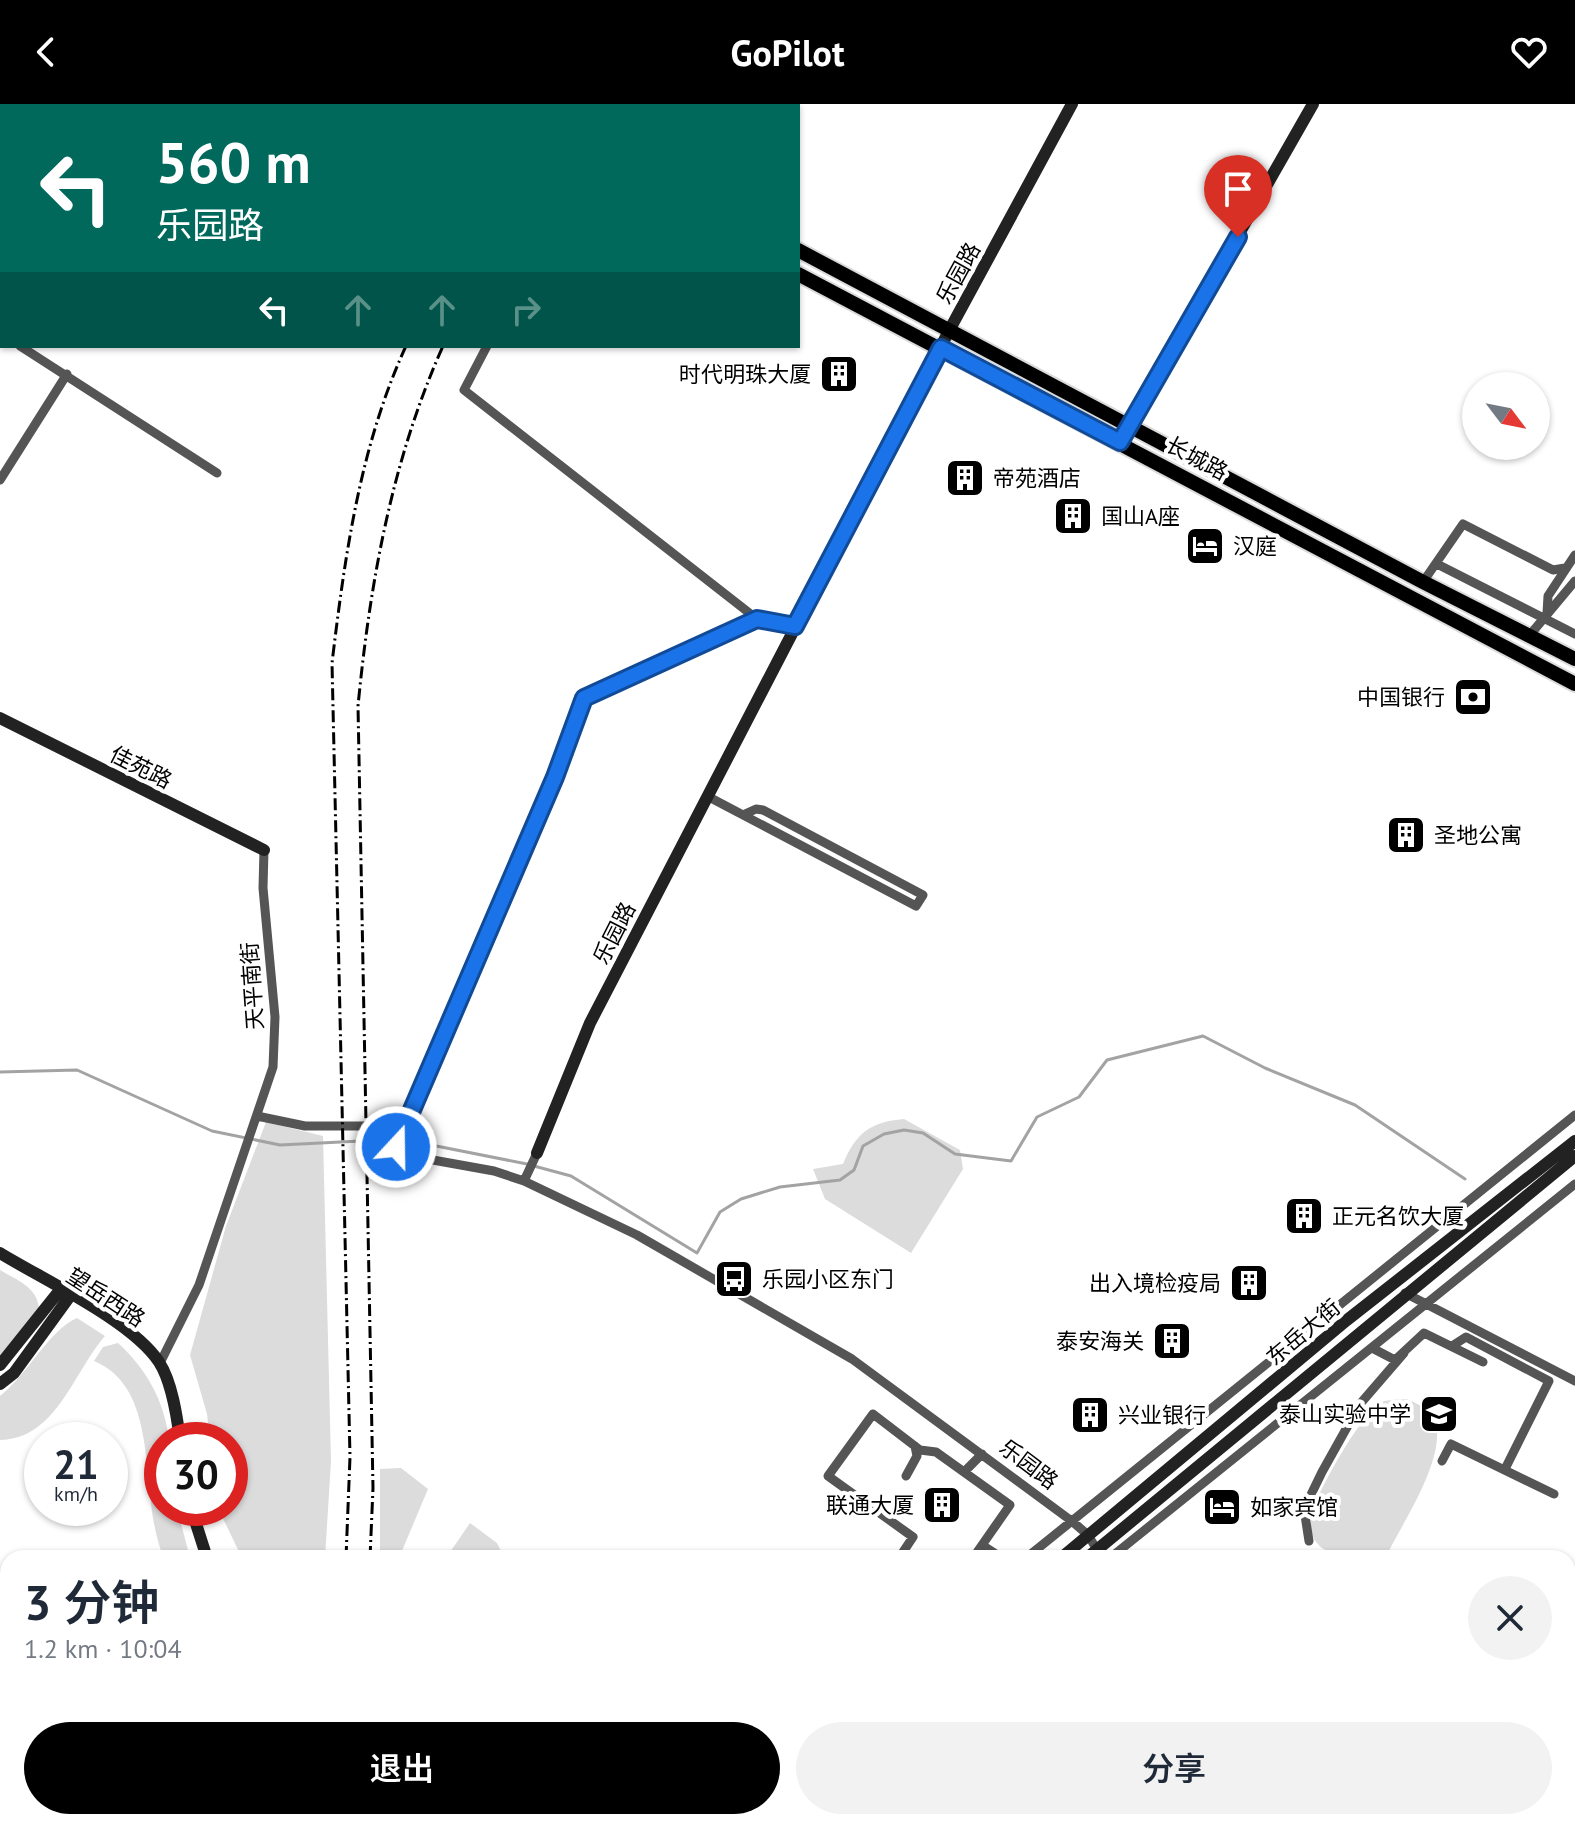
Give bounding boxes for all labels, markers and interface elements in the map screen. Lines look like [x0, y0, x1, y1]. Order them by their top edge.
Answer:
text: GoPilot [730, 29, 845, 76]
icon: back [24, 30, 68, 74]
icon: heart [1507, 30, 1551, 74]
text: 560 m [156, 126, 311, 198]
icon: left [24, 136, 128, 240]
pin [1204, 155, 1272, 237]
icon: arrive [1216, 167, 1260, 211]
text: 乐园路 [156, 201, 264, 248]
street label: 乐园路 [930, 237, 986, 309]
icon: left [252, 288, 296, 332]
icon: ahead [336, 288, 380, 332]
icon: ahead [420, 288, 464, 332]
icon: right [504, 288, 548, 332]
building icon: 时代明珠大厦 [818, 353, 860, 395]
place label: 时代明珠大厦 [679, 360, 811, 388]
north arrow [1462, 372, 1550, 460]
map controls [1462, 372, 1550, 460]
street label: 长城路 [1161, 430, 1233, 486]
building icon: 帝苑酒店 [944, 457, 986, 499]
place label: 帝苑酒店 [993, 464, 1081, 492]
building icon: 国山A座 [1052, 495, 1094, 537]
place label: 国山A座 [1101, 502, 1180, 530]
hotel icon: 汉庭 [1184, 525, 1226, 567]
place label: 汉庭 [1233, 532, 1277, 560]
bank icon: 中国银行 [1452, 676, 1494, 718]
place label: 中国银行 [1357, 683, 1445, 711]
street label: 佳苑路 [105, 740, 177, 794]
building icon: 圣地公寓 [1385, 814, 1427, 856]
place label: 圣地公寓 [1434, 821, 1522, 849]
street label: 乐园路 [587, 897, 641, 969]
street label: 天平南街 [235, 941, 269, 1031]
position arrow [354, 1105, 438, 1189]
building icon: 正元名饮大厦 [1283, 1195, 1325, 1237]
place label: 正元名饮大厦 [1332, 1202, 1464, 1230]
bus stop icon: 乐园小区东门 [713, 1258, 755, 1300]
street label: 望岳西路 [61, 1261, 151, 1333]
building icon: 出入境检疫局 [1228, 1262, 1270, 1304]
place label: 乐园小区东门 [762, 1265, 894, 1293]
place label: 出入境检疫局 [1089, 1269, 1221, 1297]
street label: 东岳大街 [1260, 1293, 1346, 1371]
building icon: 泰安海关 [1151, 1320, 1193, 1362]
place label: 泰安海关 [1056, 1327, 1144, 1355]
school or university icon: 泰山实验中学 [1418, 1393, 1460, 1435]
building icon: 兴业银行 [1069, 1394, 1111, 1436]
place label: 泰山实验中学 [1279, 1400, 1411, 1428]
place label: 兴业银行 [1118, 1401, 1206, 1429]
speed limit sign: 30 [144, 1422, 248, 1526]
street label: 乐园路 [994, 1433, 1064, 1495]
text: 21 [53, 1438, 99, 1490]
text: km/h [54, 1481, 98, 1507]
building icon: 联通大厦 [921, 1484, 963, 1526]
hotel icon: 如家宾馆 [1201, 1486, 1243, 1528]
place label: 联通大厦 [826, 1491, 914, 1519]
place label: 如家宾馆 [1250, 1493, 1338, 1521]
text: 3 分钟 [24, 1571, 159, 1633]
button: close [1468, 1576, 1552, 1660]
text: 1.2 km · 10:04 [24, 1632, 182, 1665]
button: 退出 [24, 1722, 780, 1814]
button: 分享 [796, 1722, 1552, 1814]

